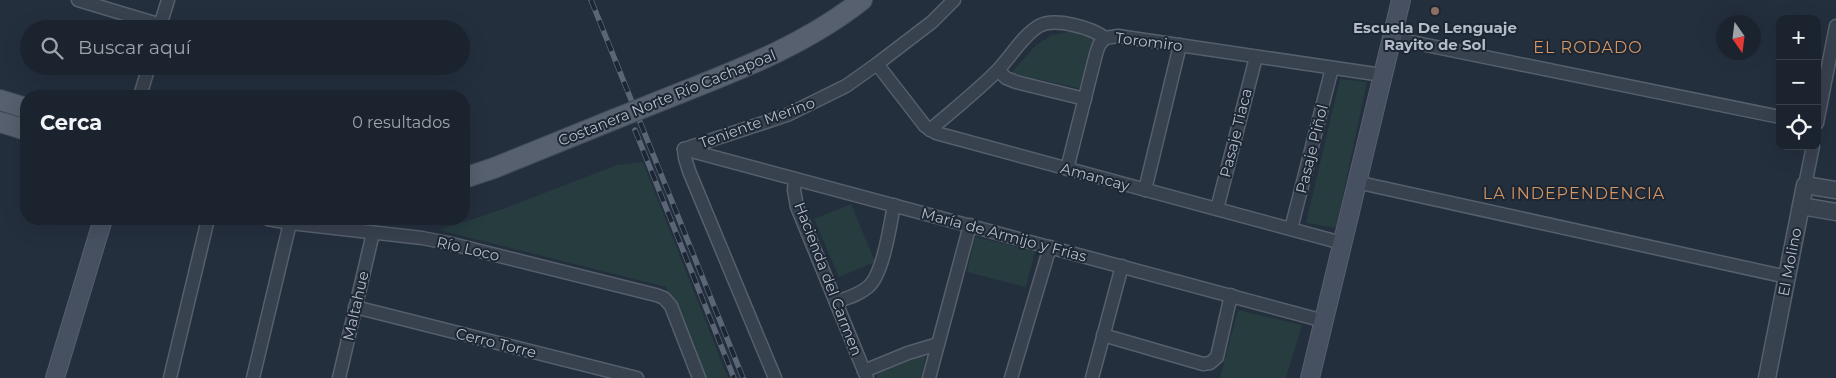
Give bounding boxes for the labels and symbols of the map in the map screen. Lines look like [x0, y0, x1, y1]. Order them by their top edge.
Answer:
marker: Escuela De Lenguaje Rayito de Sol [1429, 5, 1441, 17]
north arrow [1716, 15, 1761, 60]
place label: Escuela De Lenguaje Rayito de Sol [1353, 18, 1517, 54]
street label: Toromiro [1114, 28, 1184, 55]
district label: EL RODADO [1533, 38, 1643, 57]
street label: Costanera Norte Río Cachapoal [555, 45, 778, 150]
street label: Pasaje Tiaca [1215, 86, 1256, 180]
street label: Teniente Merino [696, 93, 817, 152]
street label: Pasaje Piñol [1291, 102, 1332, 195]
street label: Amancay [1058, 158, 1133, 195]
district label: LA INDEPENDENCIA [1483, 184, 1665, 203]
street label: Hacienda del Carmen [790, 199, 867, 358]
street label: María de Armijo y Frías [919, 203, 1089, 266]
street label: El Molino [1774, 226, 1805, 298]
street label: Río Loco [435, 232, 501, 265]
street label: Maltahue [338, 269, 373, 343]
street label: Cerro Torre [454, 323, 538, 362]

